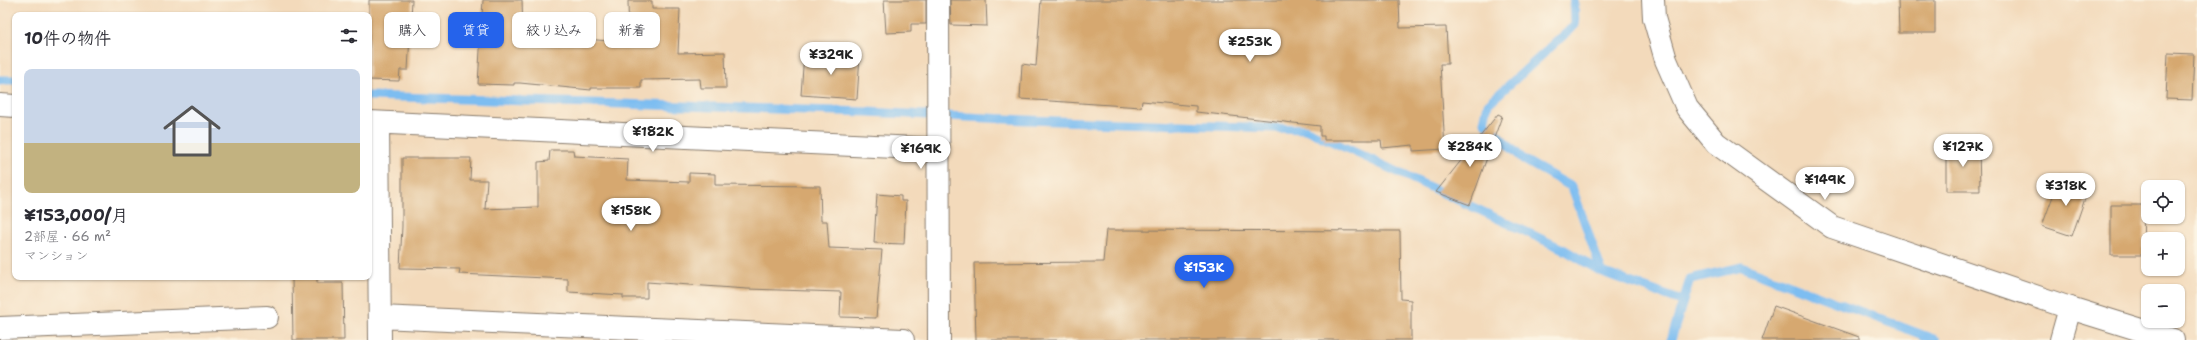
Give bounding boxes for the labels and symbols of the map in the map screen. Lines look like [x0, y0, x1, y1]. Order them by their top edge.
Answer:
pin: ¥253K [1222, 29, 1278, 63]
pin: ¥329K [803, 42, 859, 76]
pin: ¥182K [625, 119, 681, 153]
pin: ¥284K [1442, 134, 1498, 168]
pin: ¥127K [1935, 134, 1991, 168]
pin: ¥169K [893, 136, 949, 170]
pin: ¥149K [1797, 167, 1853, 201]
pin: ¥318K [2038, 173, 2094, 207]
pin: ¥158K [603, 198, 659, 232]
pin: ¥153K [1176, 255, 1232, 289]

